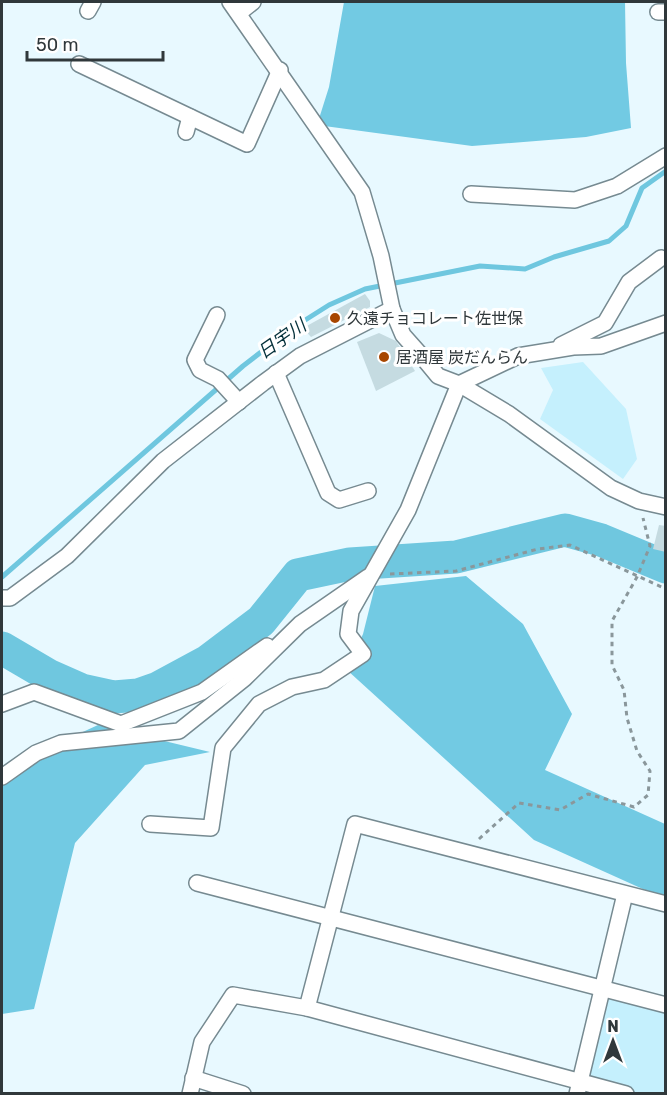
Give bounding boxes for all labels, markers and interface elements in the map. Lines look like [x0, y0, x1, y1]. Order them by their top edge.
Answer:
scale bar [27, 24, 164, 62]
text: 50 m [36, 34, 79, 56]
place label: 久遠チョコレート佐世保 [347, 309, 523, 328]
marker: 久遠チョコレート佐世保 [328, 311, 342, 325]
water label: 日宇川 [254, 313, 312, 363]
place label: 居酒屋 炭だんらん [396, 348, 528, 367]
marker: 居酒屋 炭だんらん [377, 350, 391, 364]
north arrow [583, 1011, 643, 1071]
text: N [607, 1017, 619, 1036]

